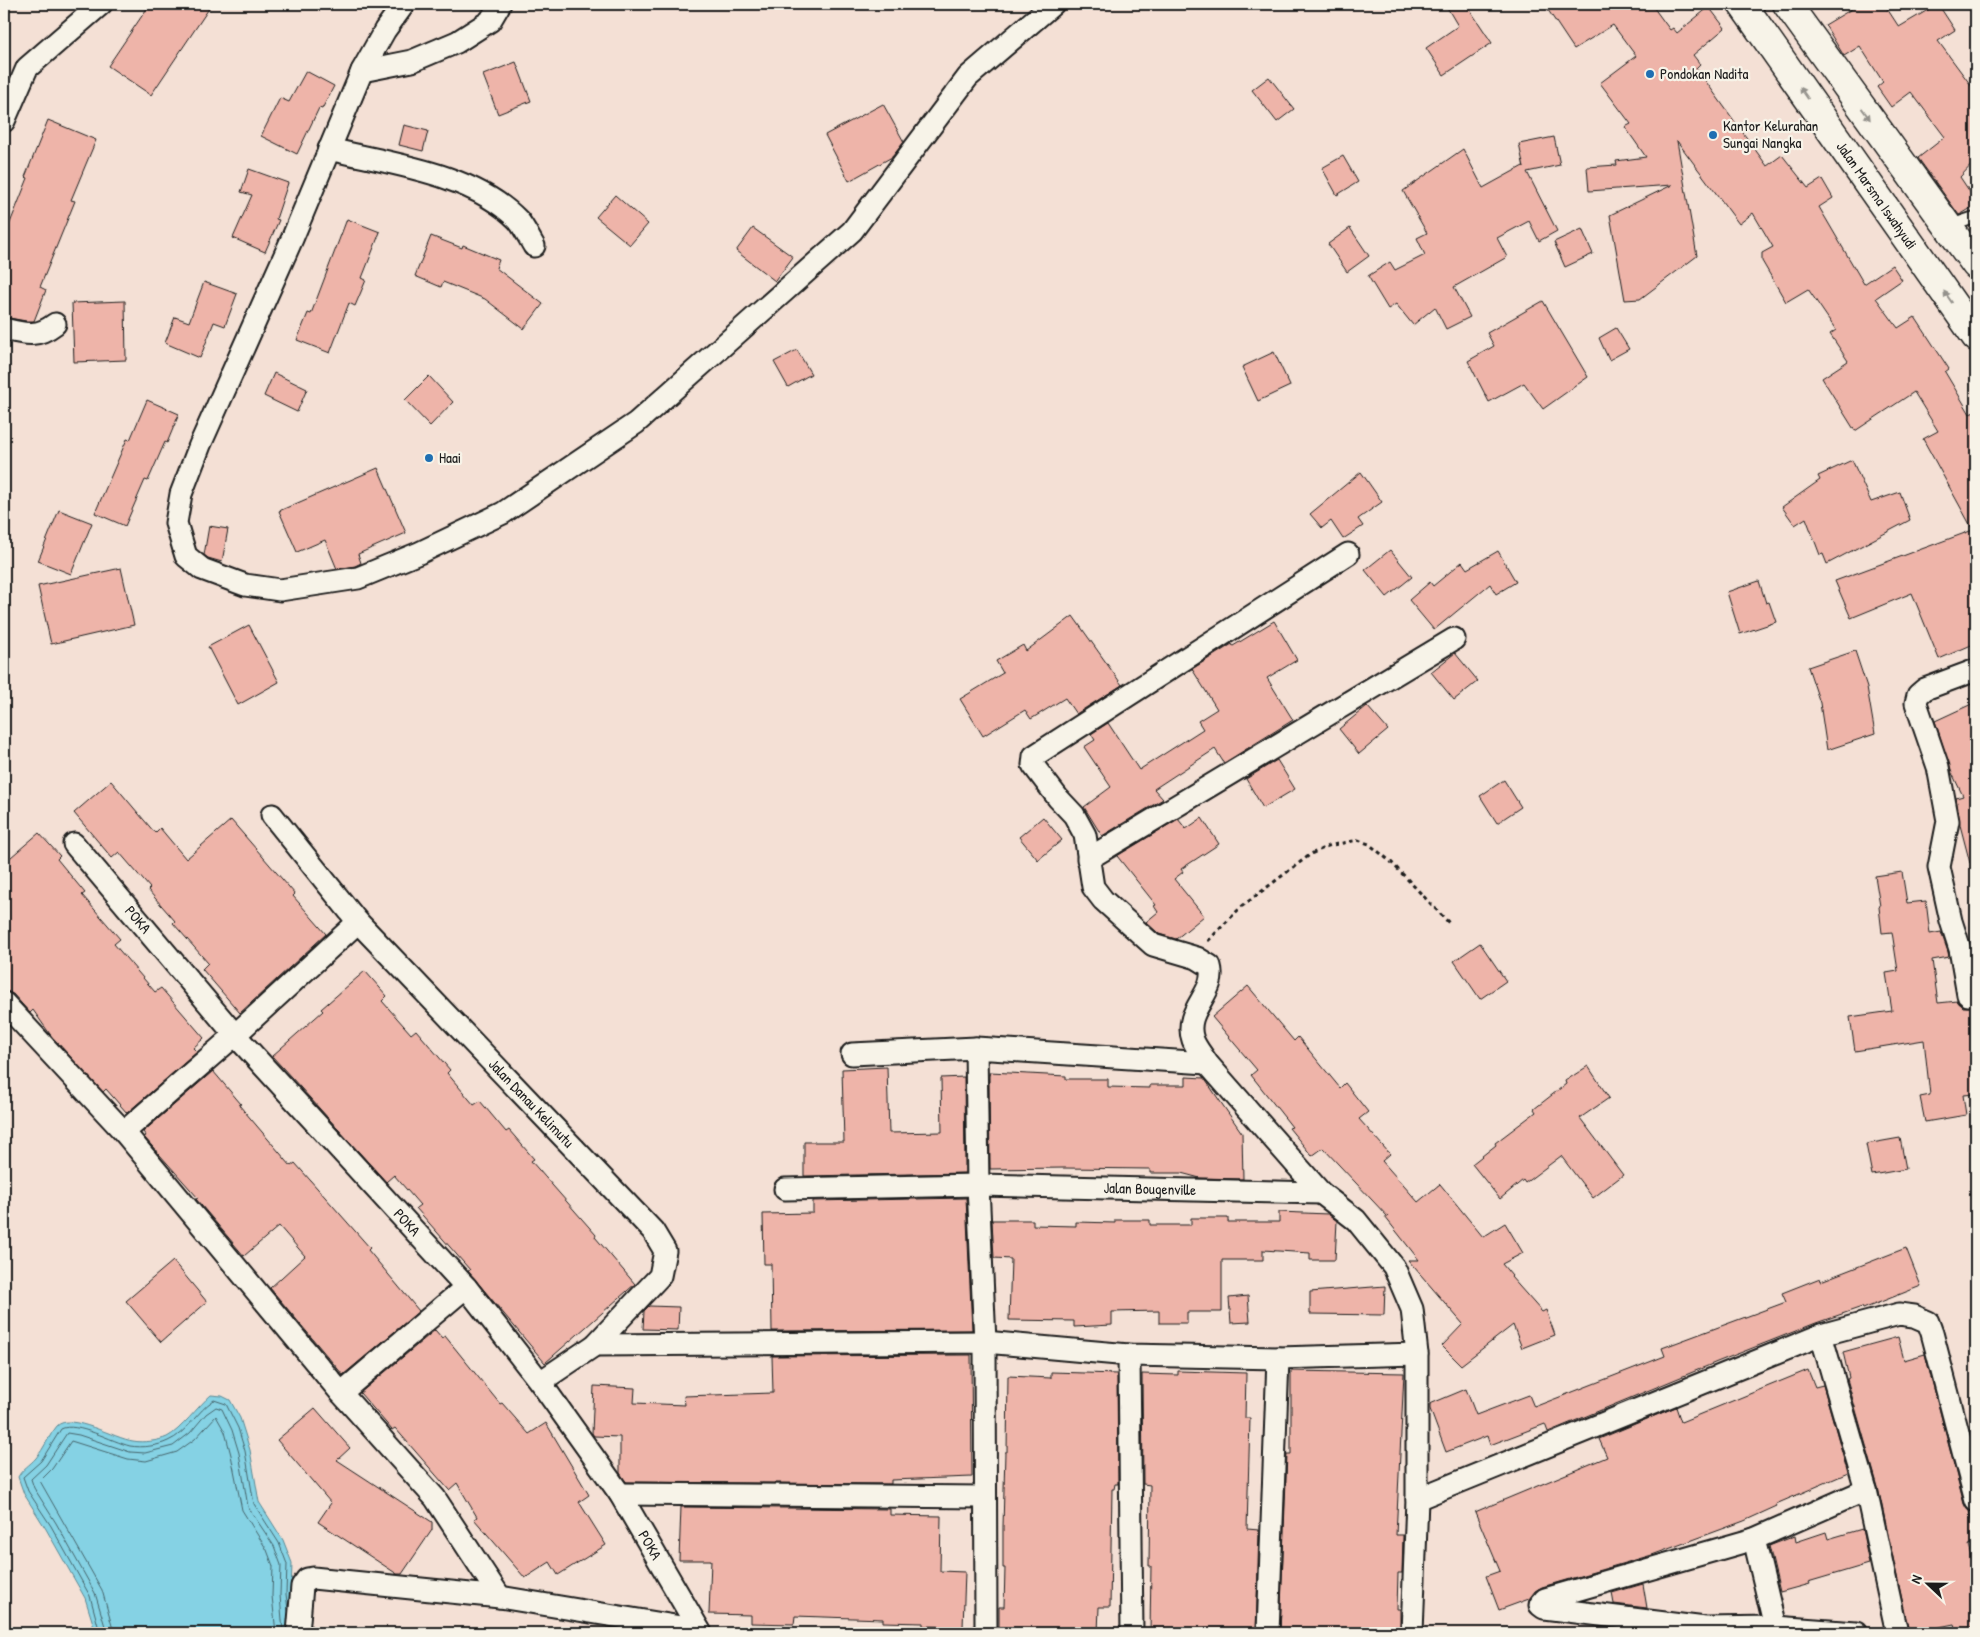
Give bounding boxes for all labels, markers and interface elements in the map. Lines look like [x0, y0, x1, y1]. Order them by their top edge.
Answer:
place label: Pondokan Nadita [1660, 63, 1749, 84]
marker: Pondokan Nadita [1644, 68, 1656, 80]
one-way arrow [1799, 86, 1809, 100]
one-way arrow [1861, 107, 1871, 121]
place label: Kantor Kelurahan Sungai Nangka [1723, 115, 1819, 153]
marker: Kantor Kelurahan Sungai Nangka [1707, 129, 1719, 141]
street label: Jalan Marsma Iswahyudi [1832, 137, 1922, 253]
one-way arrow [1943, 290, 1953, 304]
place label: Haai [439, 447, 461, 468]
marker: Haai [423, 452, 435, 464]
street label: POKA [120, 901, 157, 938]
street label: Jalan Danau Kelimutu [484, 1054, 579, 1152]
street label: Jalan Bougenville [1103, 1177, 1196, 1200]
street label: POKA [389, 1204, 426, 1241]
street label: POKA [633, 1526, 667, 1564]
north arrow [1902, 1560, 1952, 1610]
text: N [1905, 1571, 1926, 1586]

